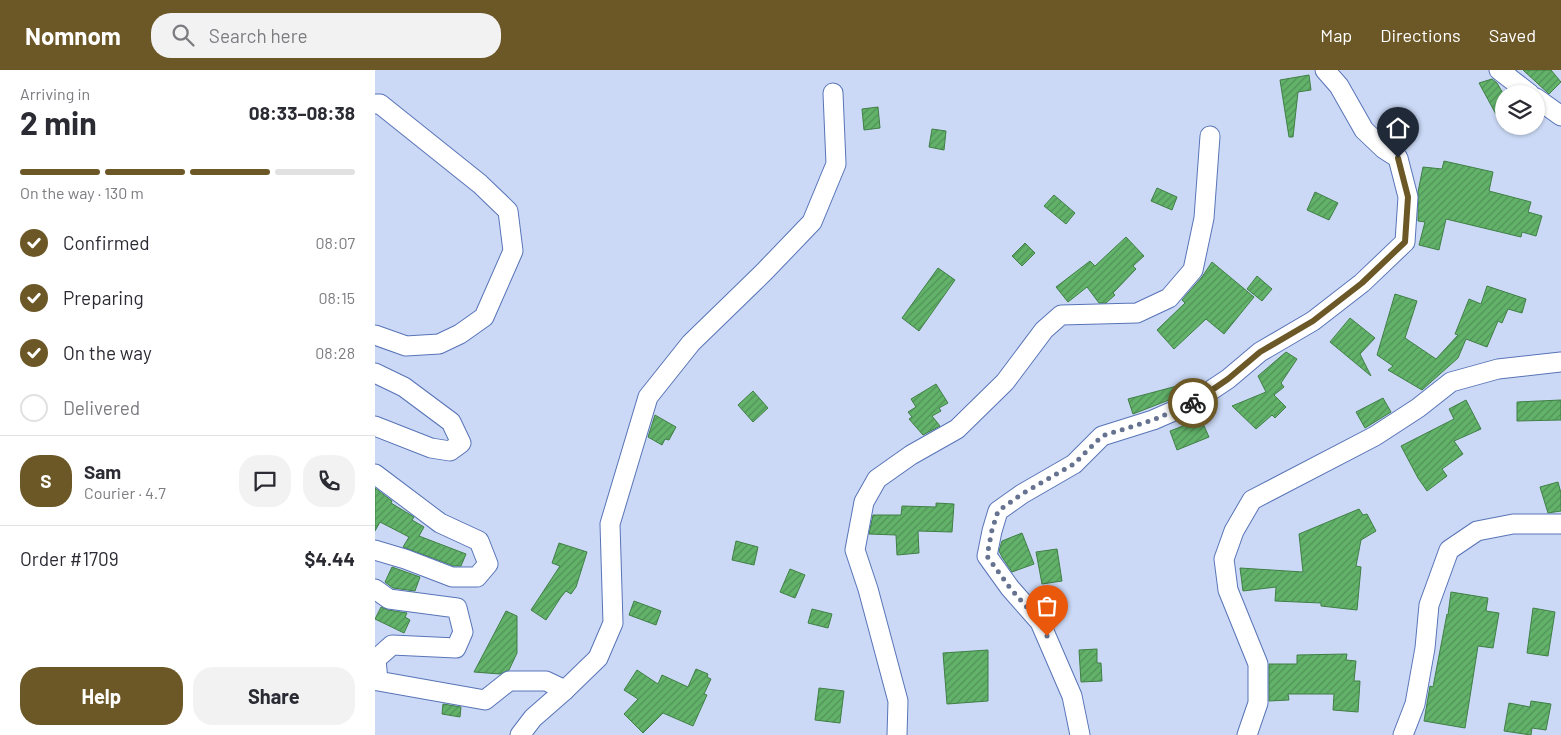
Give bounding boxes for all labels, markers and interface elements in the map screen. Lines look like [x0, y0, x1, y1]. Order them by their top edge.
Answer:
search box [151, 13, 501, 58]
text: Nomnom [25, 21, 121, 50]
icon: search [169, 21, 197, 49]
text: Search here [209, 24, 308, 47]
text: Map [1320, 24, 1352, 46]
text: Directions [1380, 24, 1461, 46]
text: Saved [1489, 24, 1536, 46]
text: Arriving in [20, 84, 90, 103]
map controls [1495, 85, 1545, 135]
button: layers [1495, 85, 1545, 135]
text: 08:33–08:38 [249, 101, 355, 124]
text: 2 min [20, 103, 97, 141]
pin [1377, 107, 1419, 158]
icon: home [1384, 114, 1412, 142]
text: On the way · 130 m [20, 183, 144, 202]
icon: check [20, 229, 48, 257]
text: Confirmed [63, 231, 150, 254]
text: 08:07 [316, 233, 355, 252]
icon: check [20, 284, 48, 312]
text: Preparing [63, 286, 144, 309]
text: 08:15 [318, 288, 355, 307]
icon: check [20, 339, 48, 367]
text: On the way [63, 341, 152, 364]
text: 08:28 [315, 343, 355, 362]
courier [1168, 378, 1218, 428]
icon: bike [1179, 389, 1207, 417]
text: Delivered [63, 396, 140, 419]
button: chat [239, 455, 291, 507]
button: phone [303, 455, 355, 507]
text: Sam [84, 460, 121, 483]
text: S [40, 469, 52, 492]
text: Courier · 4.7 [84, 483, 166, 502]
text: Order #1709 [20, 547, 119, 570]
text: $4.44 [305, 547, 355, 570]
pin [1026, 585, 1068, 636]
icon: bag [1033, 592, 1061, 620]
button: Help [20, 667, 183, 725]
button: Share [193, 667, 355, 725]

